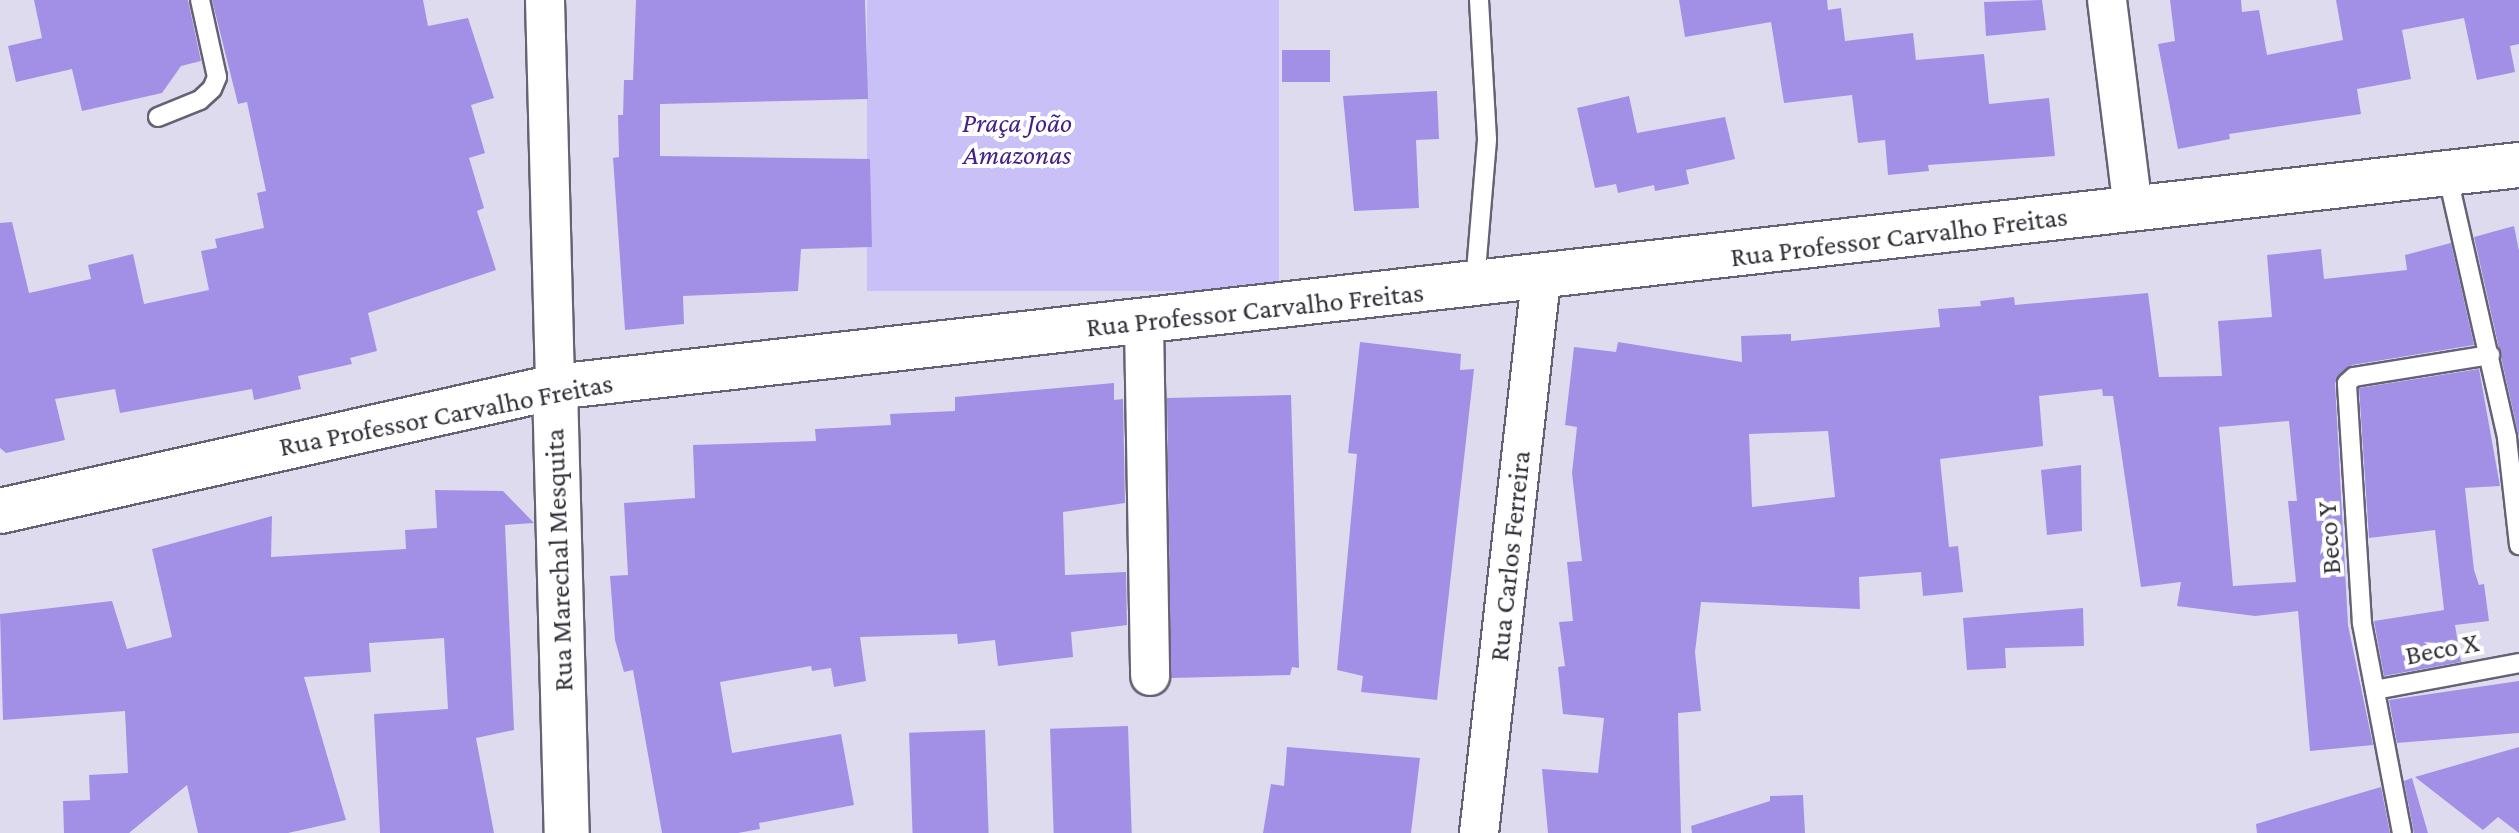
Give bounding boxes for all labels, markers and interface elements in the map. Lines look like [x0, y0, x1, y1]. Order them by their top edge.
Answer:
park label: Praça João Amazonas [962, 106, 1072, 172]
street label: Rua Professor Carvalho Freitas [1729, 200, 2069, 274]
street label: Rua Professor Carvalho Freitas [1085, 276, 1425, 344]
street label: Rua Professor Carvalho Freitas [276, 366, 616, 464]
street label: Rua Marechal Mesquita [538, 428, 580, 692]
street label: Rua Carlos Ferreira [1482, 449, 1538, 663]
street label: Beco Y [2310, 500, 2348, 576]
street label: Beco X [2402, 625, 2482, 673]

